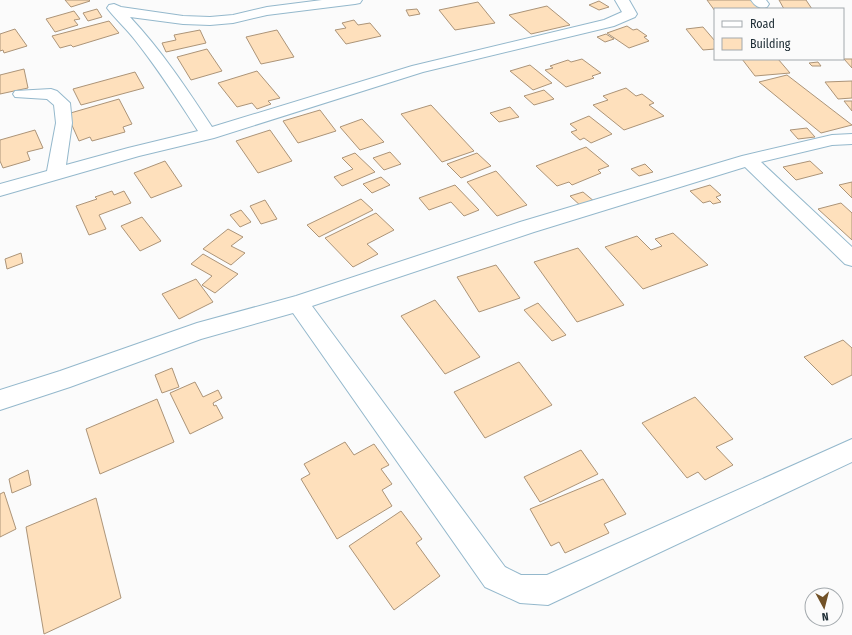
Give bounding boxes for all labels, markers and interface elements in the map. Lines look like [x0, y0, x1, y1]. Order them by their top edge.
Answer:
legend [714, 8, 844, 60]
text: Road [750, 17, 775, 31]
text: Building [750, 37, 791, 51]
north arrow [804, 587, 844, 627]
text: N [821, 610, 829, 623]

